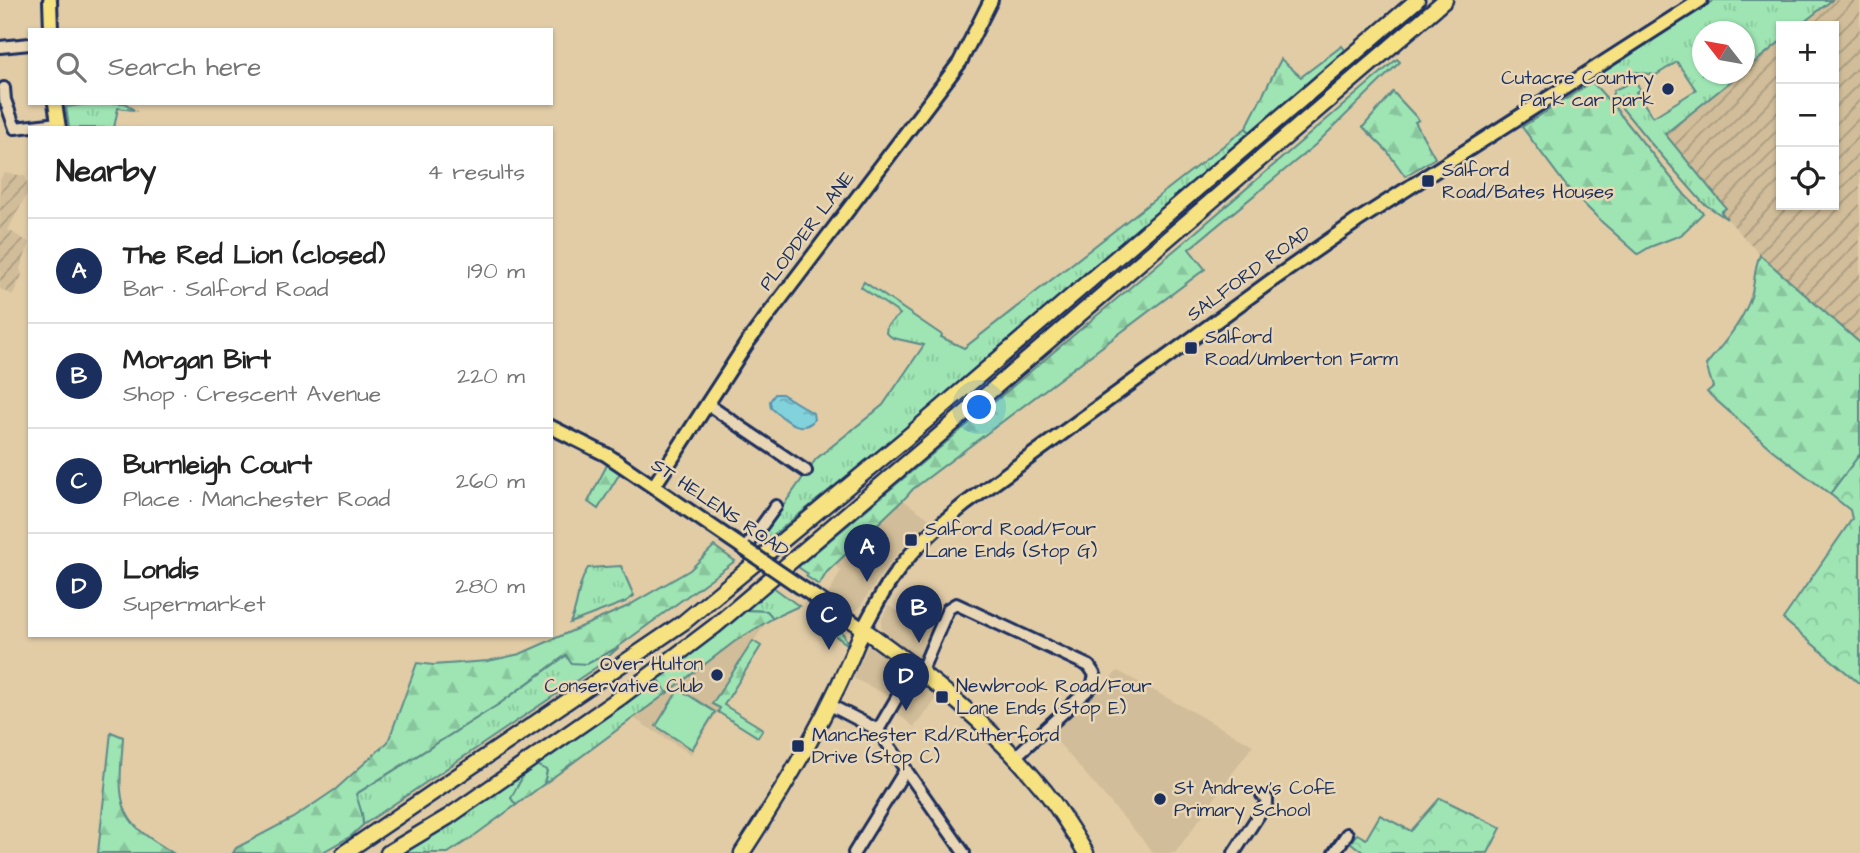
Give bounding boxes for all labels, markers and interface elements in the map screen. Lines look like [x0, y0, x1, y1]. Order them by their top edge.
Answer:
north arrow [1692, 21, 1755, 84]
map controls [1776, 21, 1839, 210]
button: + [1776, 21, 1839, 84]
search box [28, 28, 553, 105]
icon: search [52, 48, 90, 86]
text: Search here [108, 49, 261, 85]
place label: Cutacre Country Park car park [1501, 65, 1655, 114]
marker: Cutacre Country Park car park [1660, 81, 1676, 97]
button: − [1776, 84, 1839, 147]
button: locate [1776, 147, 1839, 210]
text: Nearby [56, 151, 156, 193]
text: 4 results [427, 156, 525, 188]
place label: Salford Road/Bates Houses [1442, 157, 1614, 206]
street label: PLODDER LANE [753, 166, 861, 296]
marker: Salford Road/Bates Houses [1420, 173, 1436, 189]
street label: SALFORD ROAD [1181, 220, 1317, 328]
text: The Red Lion (closed) [123, 237, 385, 273]
text: A [72, 255, 86, 287]
text: 190 m [467, 255, 525, 287]
text: Bar · Salford Road [123, 273, 329, 305]
place label: Salford Road/Umberton Farm [1205, 324, 1398, 373]
marker: Salford Road/Umberton Farm [1183, 340, 1199, 356]
text: Morgan Birt [123, 342, 271, 378]
text: B [71, 360, 87, 392]
text: 220 m [457, 360, 525, 392]
text: Shop · Crescent Avenue [123, 378, 381, 410]
your location [962, 390, 996, 424]
text: Burnleigh Court [123, 447, 312, 483]
street label: ST HELENS ROAD [646, 452, 794, 564]
text: C [71, 465, 87, 497]
text: 260 m [456, 465, 525, 497]
text: Place · Manchester Road [123, 483, 390, 515]
place label: Salford Road/Four Lane Ends (Stop G) [925, 516, 1097, 565]
pin: A [844, 524, 890, 582]
marker: Salford Road/Four Lane Ends (Stop G) [903, 532, 919, 548]
text: Londis [123, 552, 199, 588]
text: D [72, 570, 86, 602]
text: 280 m [455, 570, 525, 602]
pin: B [896, 585, 942, 643]
text: Supermarket [123, 588, 266, 620]
pin: C [806, 592, 852, 650]
place label: Over Hulton Conservative Club [544, 651, 703, 700]
pin: D [883, 653, 929, 711]
marker: Over Hulton Conservative Club [709, 667, 725, 683]
place label: Newbrook Road/Four Lane Ends (Stop E) [956, 673, 1152, 722]
marker: Newbrook Road/Four Lane Ends (Stop E) [934, 689, 950, 705]
place label: Manchester Rd/Rutherford Drive (Stop C) [812, 722, 1060, 771]
marker: Manchester Rd/Rutherford Drive (Stop C) [790, 738, 806, 754]
place label: St Andrew's CofE Primary School [1174, 775, 1336, 825]
marker: St Andrew's CofE Primary School [1152, 791, 1168, 807]

